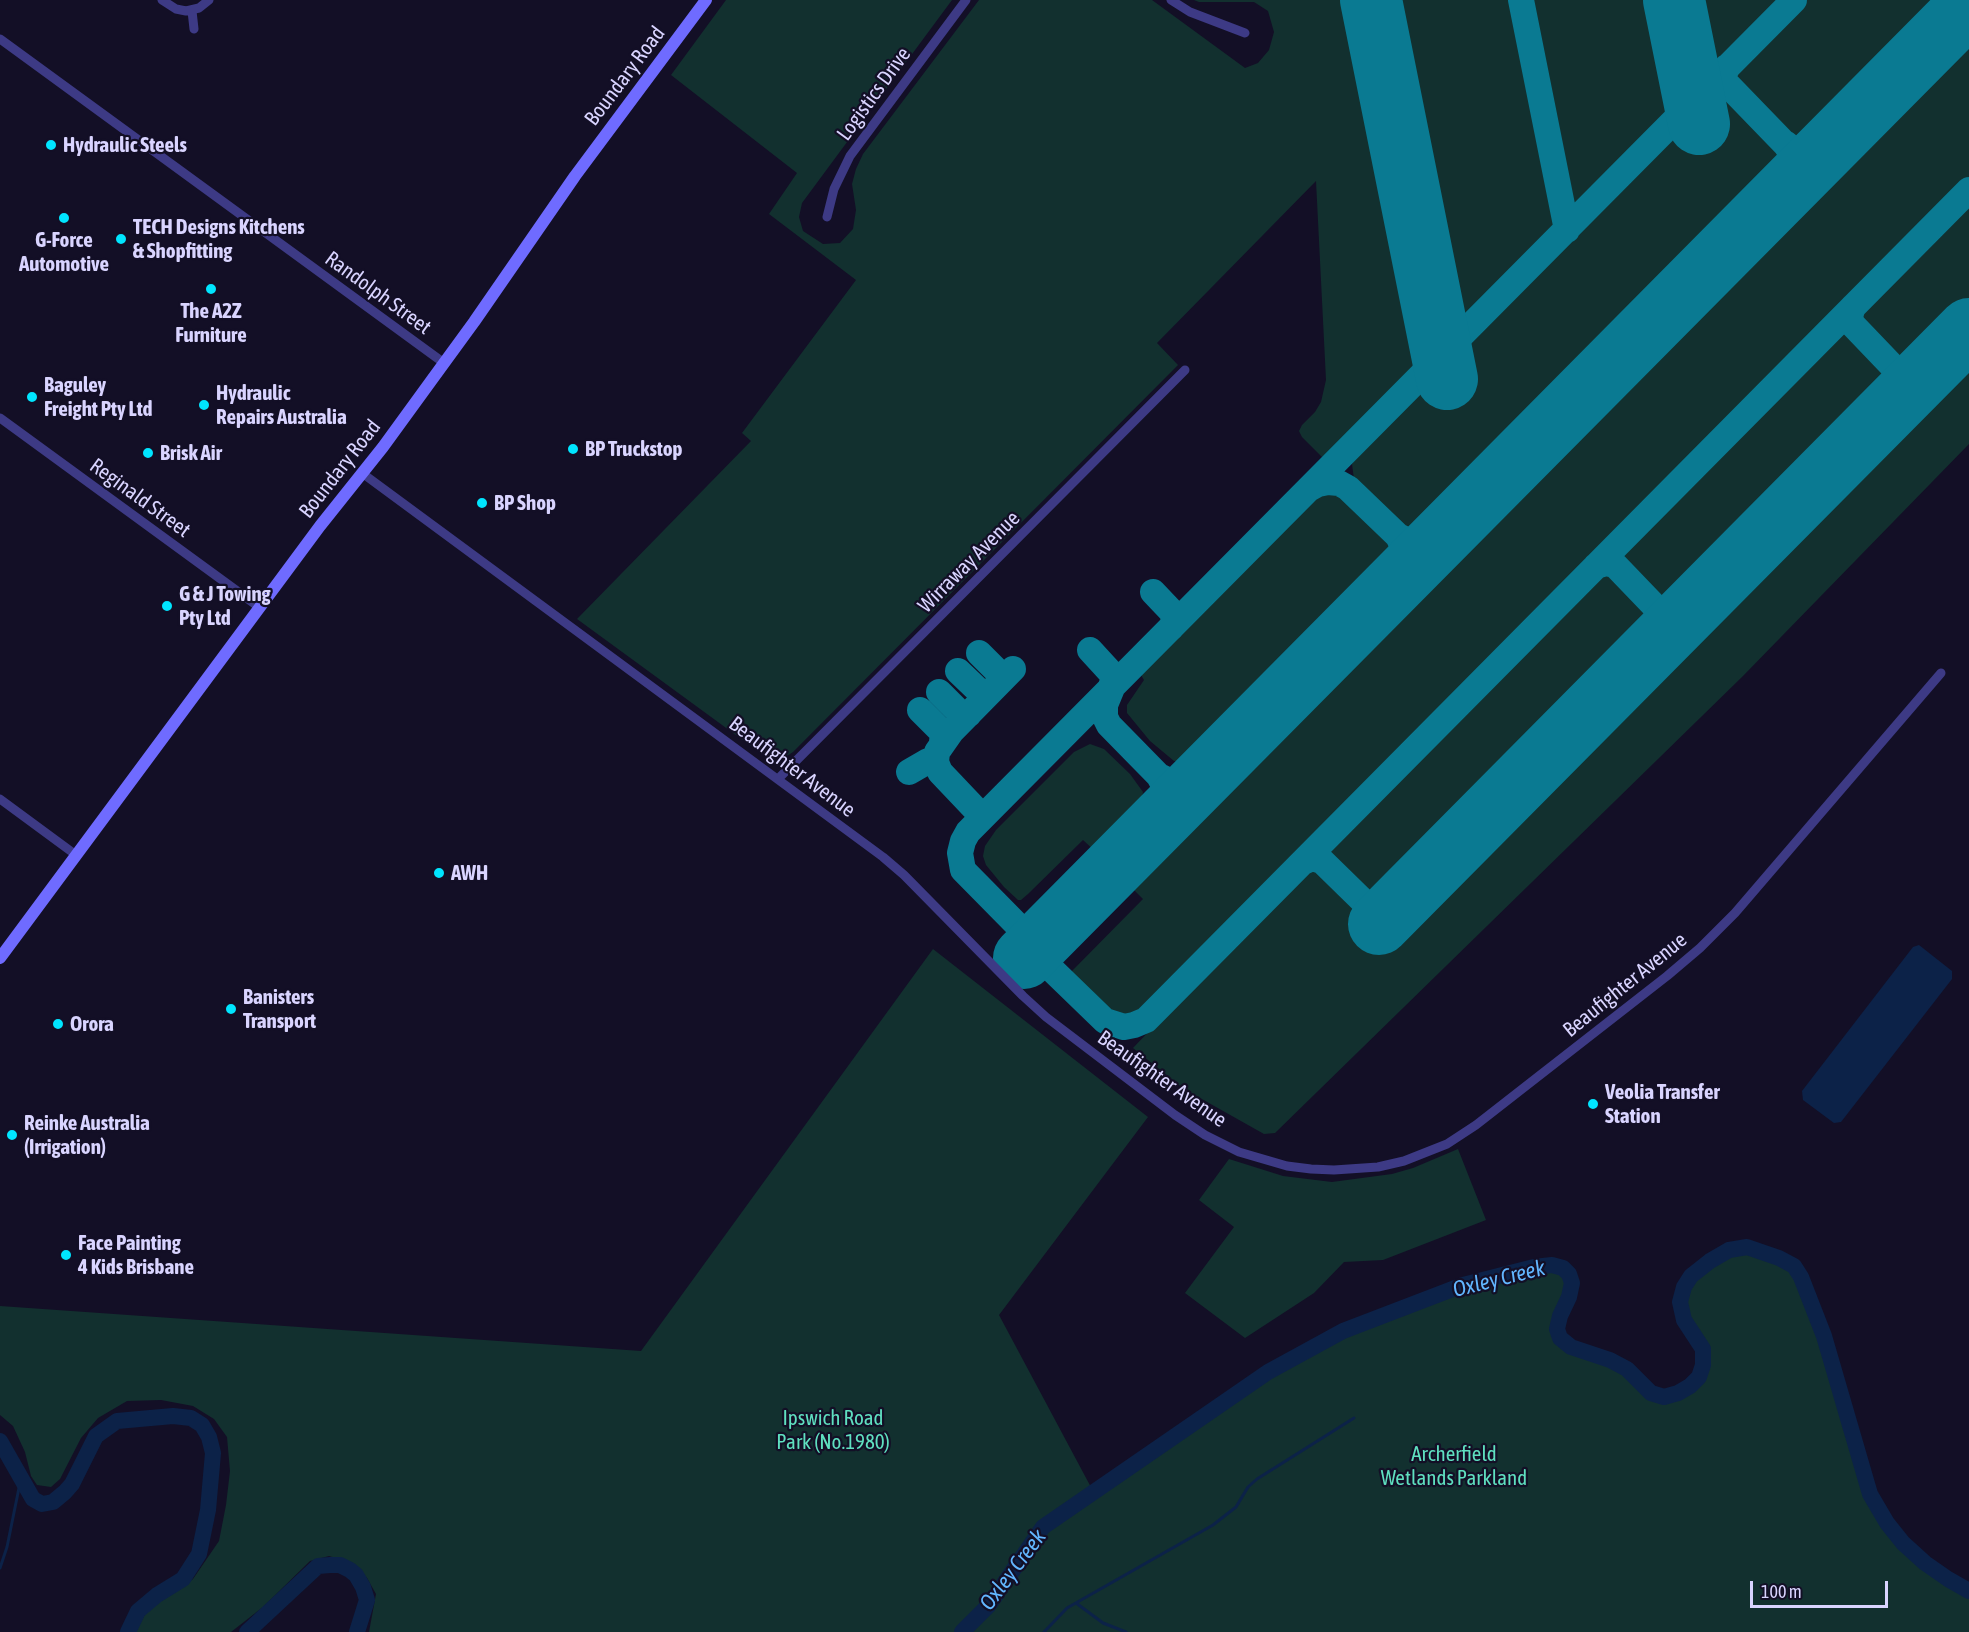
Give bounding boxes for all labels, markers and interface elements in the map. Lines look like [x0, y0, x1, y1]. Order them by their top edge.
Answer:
street label: Boundary Road [580, 21, 670, 131]
street label: Logistics Drive [832, 43, 916, 145]
place label: Hydraulic Steels [63, 132, 187, 158]
marker: Hydraulic Steels [44, 138, 58, 152]
marker: G-Force Automotive [57, 211, 71, 225]
place label: TECH Designs Kitchens & Shopfitting [133, 214, 305, 264]
place label: G-Force Automotive [19, 227, 109, 277]
marker: TECH Designs Kitchens & Shopfitting [114, 232, 128, 246]
street label: Randolph Street [320, 246, 436, 340]
marker: The A2Z Furniture [204, 282, 218, 296]
place label: The A2Z Furniture [175, 298, 247, 348]
place label: Baguley Freight Pty Ltd [44, 372, 153, 422]
place label: Hydraulic Repairs Australia [216, 380, 347, 430]
marker: Baguley Freight Pty Ltd [25, 390, 39, 404]
marker: Hydraulic Repairs Australia [197, 398, 211, 412]
street label: Boundary Road [294, 415, 386, 523]
place label: BP Truckstop [585, 436, 683, 462]
place label: Brisk Air [160, 440, 222, 466]
marker: BP Truckstop [566, 442, 580, 456]
marker: Brisk Air [141, 446, 155, 460]
street label: Reginald Street [85, 453, 195, 543]
place label: BP Shop [494, 490, 556, 516]
marker: BP Shop [475, 496, 489, 510]
street label: Wirraway Avenue [913, 506, 1025, 618]
place label: G & J Towing Pty Ltd [179, 581, 271, 631]
marker: G & J Towing Pty Ltd [160, 599, 174, 613]
street label: Beaufighter Avenue [724, 711, 860, 823]
place label: AWH [451, 860, 488, 886]
marker: AWH [432, 866, 446, 880]
street label: Beaufighter Avenue [1558, 927, 1692, 1043]
place label: Banisters Transport [243, 984, 316, 1034]
marker: Banisters Transport [224, 1002, 238, 1016]
place label: Orora [70, 1011, 114, 1037]
marker: Orora [51, 1017, 65, 1031]
street label: Beaufighter Avenue [1093, 1025, 1231, 1133]
place label: Veolia Transfer Station [1605, 1079, 1720, 1129]
marker: Veolia Transfer Station [1586, 1097, 1600, 1111]
place label: Reinke Australia (Irrigation) [24, 1110, 150, 1160]
marker: Reinke Australia (Irrigation) [5, 1128, 19, 1142]
place label: Face Painting 4 Kids Brisbane [78, 1230, 194, 1280]
marker: Face Painting 4 Kids Brisbane [59, 1248, 73, 1262]
water label: Oxley Creek [1450, 1255, 1548, 1303]
park label: Ipswich Road Park (No.1980) [776, 1405, 890, 1455]
park label: Archerfield Wetlands Parkland [1381, 1441, 1527, 1491]
water label: Oxley Creek [974, 1525, 1052, 1615]
scale bar [1753, 1569, 1891, 1607]
text: 100 m [1761, 1581, 1802, 1602]

